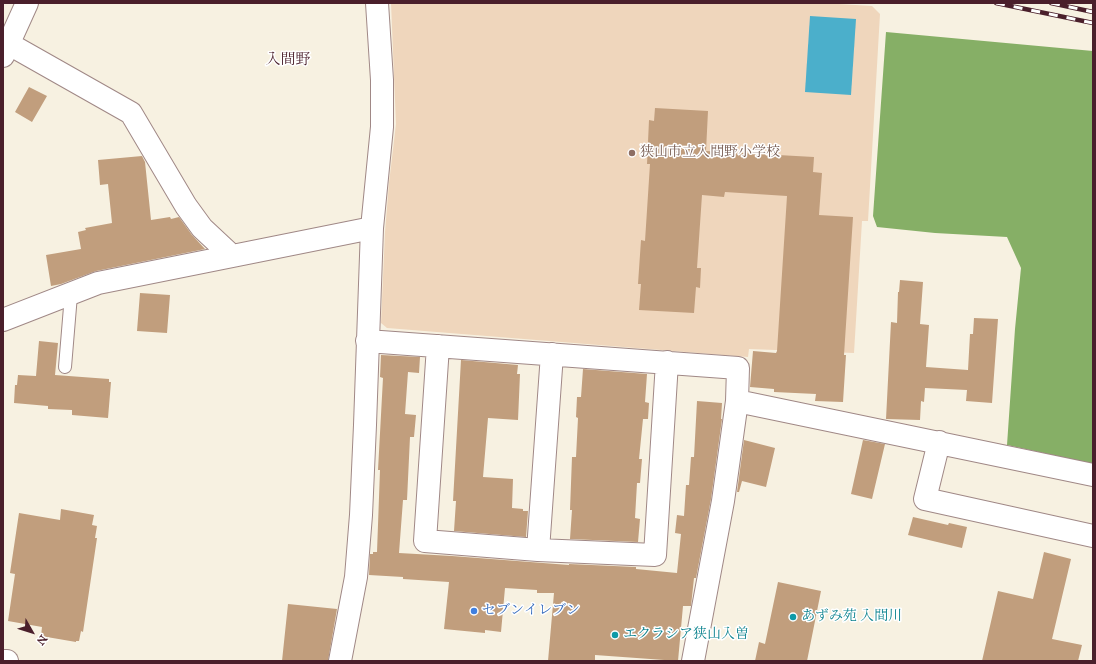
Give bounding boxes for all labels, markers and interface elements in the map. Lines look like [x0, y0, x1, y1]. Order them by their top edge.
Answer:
district label: 入間野 [266, 51, 310, 69]
place label: 狭山市立入間野小学校 [640, 145, 780, 161]
marker: 狭山市立入間野小学校 [627, 148, 637, 158]
place label: セブンイレブン [482, 603, 580, 619]
marker: セブンイレブン [469, 606, 479, 616]
place label: あずみ苑 入間川 [801, 609, 902, 625]
north arrow [12, 612, 52, 652]
marker: あずみ苑 入間川 [788, 612, 798, 622]
place label: エクラシア狭山入曽 [623, 627, 749, 643]
marker: エクラシア狭山入曽 [610, 630, 620, 640]
text: N [34, 632, 50, 648]

